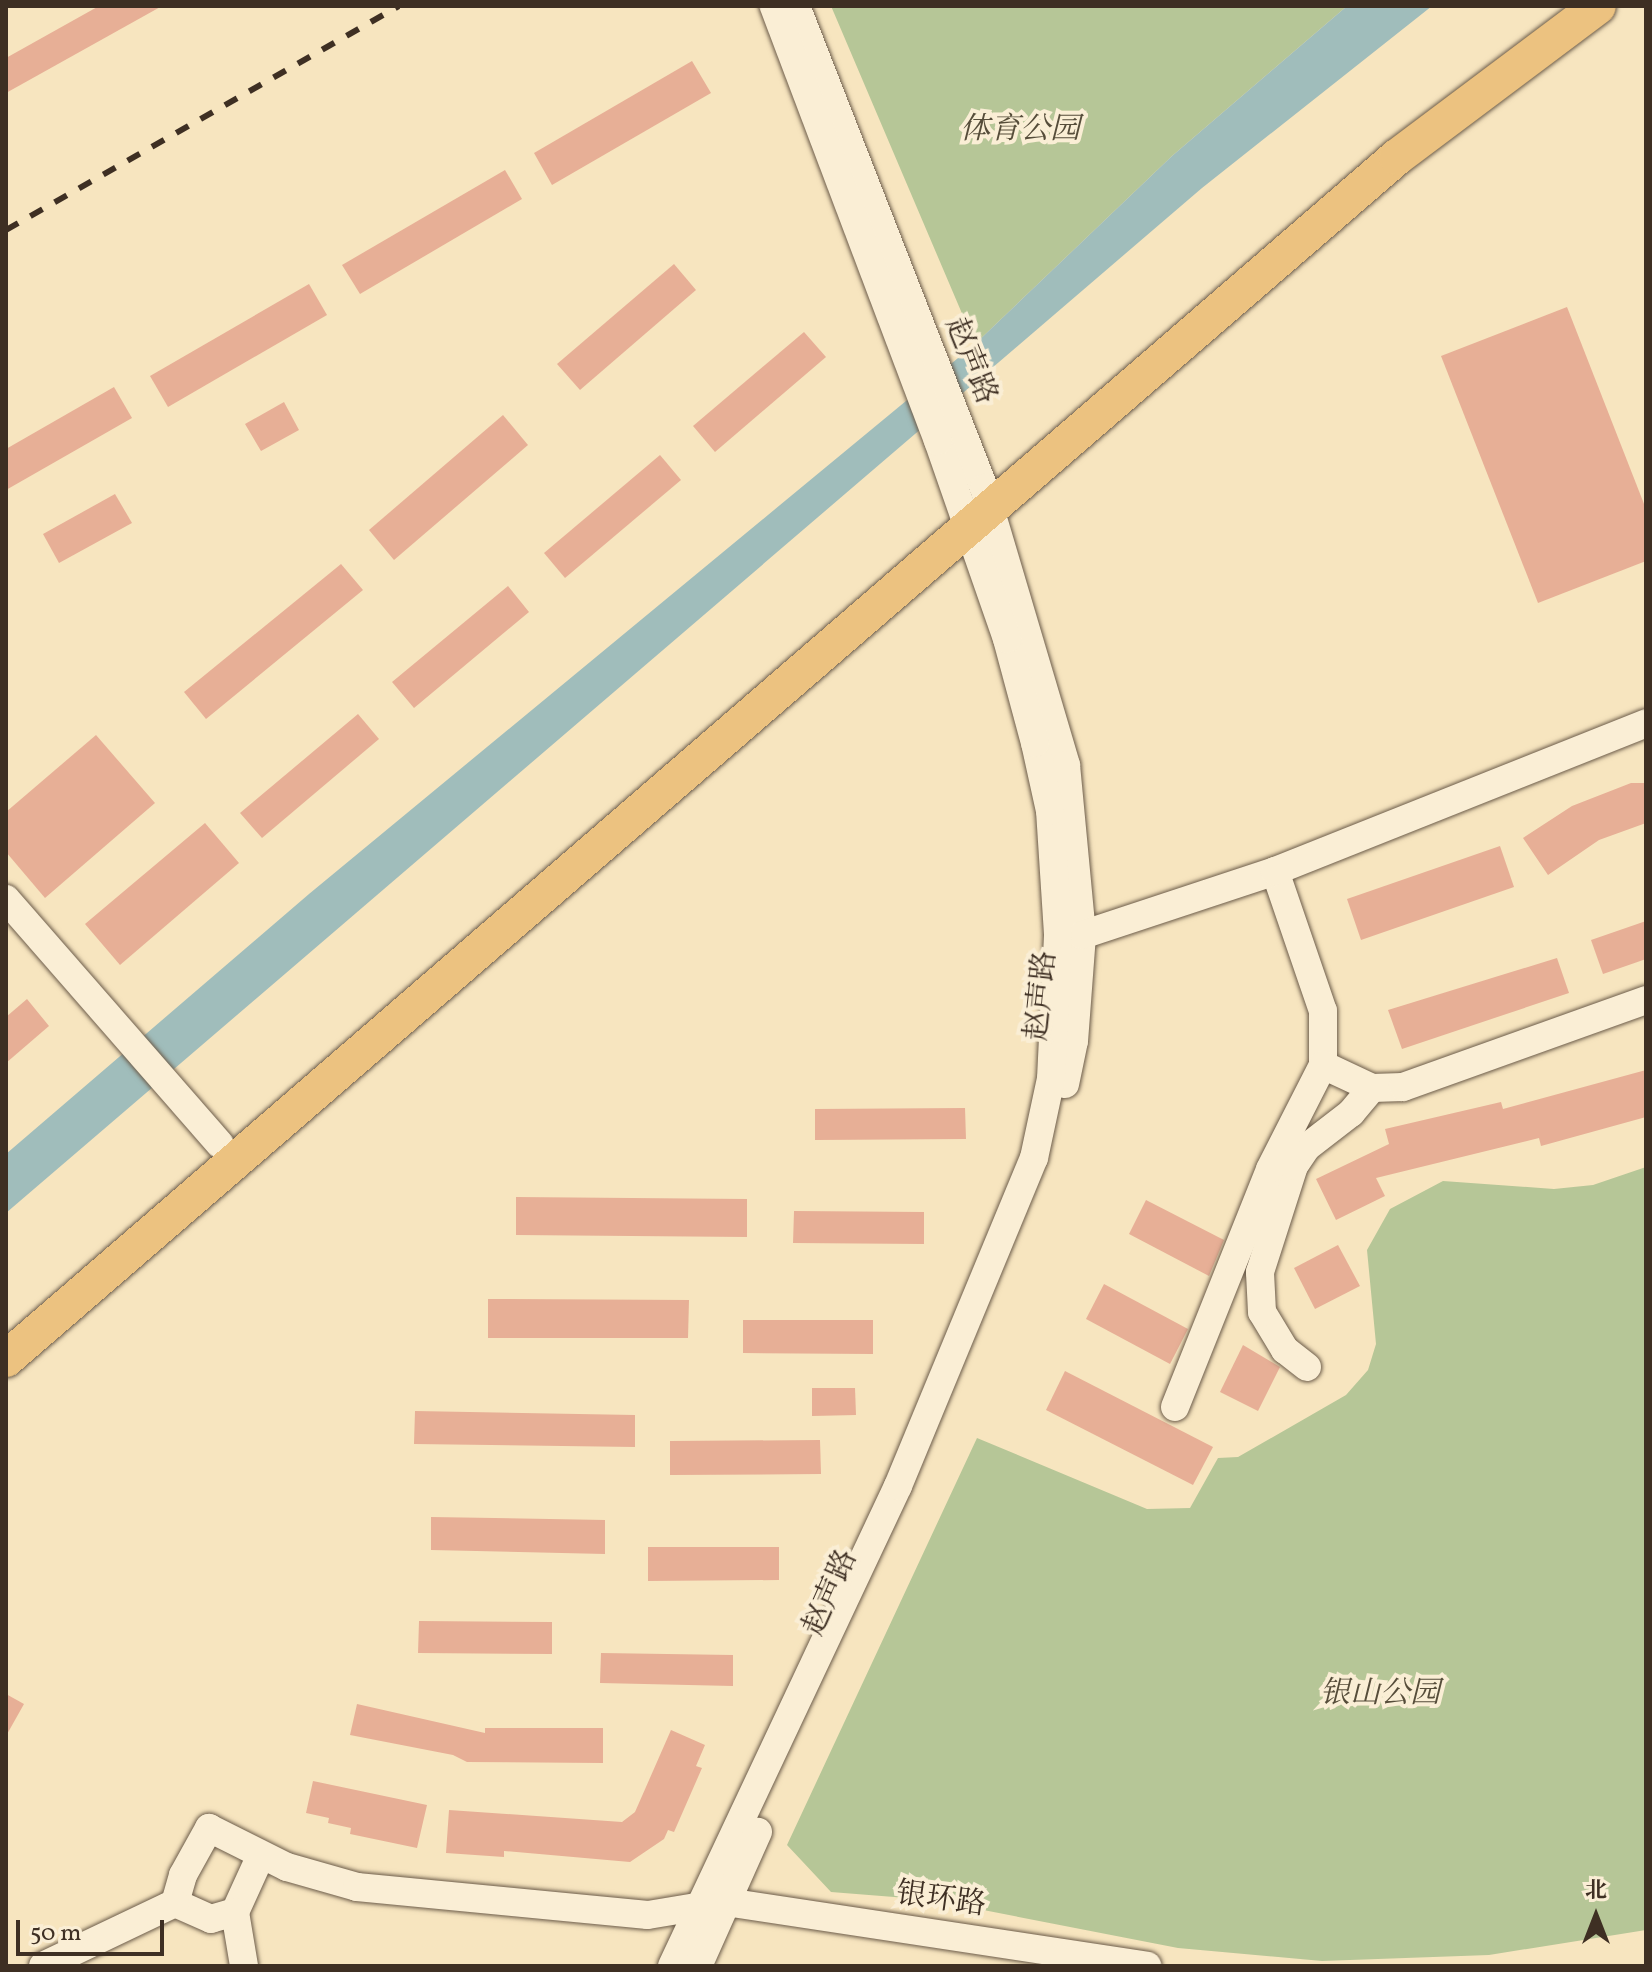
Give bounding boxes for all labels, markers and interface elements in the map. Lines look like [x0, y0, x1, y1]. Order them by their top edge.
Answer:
park label: 体育公园 [960, 112, 1080, 148]
street label: 赵声路 [936, 313, 1004, 409]
street label: 赵声路 [1019, 949, 1065, 1043]
street label: 赵声路 [796, 1545, 866, 1641]
park label: 银山公园 [1320, 1676, 1440, 1712]
street label: 银环路 [894, 1876, 988, 1924]
north arrow [1556, 1876, 1636, 1956]
text: 北 [1585, 1876, 1607, 1907]
scale bar [20, 1904, 168, 1954]
text: 50 m [30, 1917, 82, 1951]

